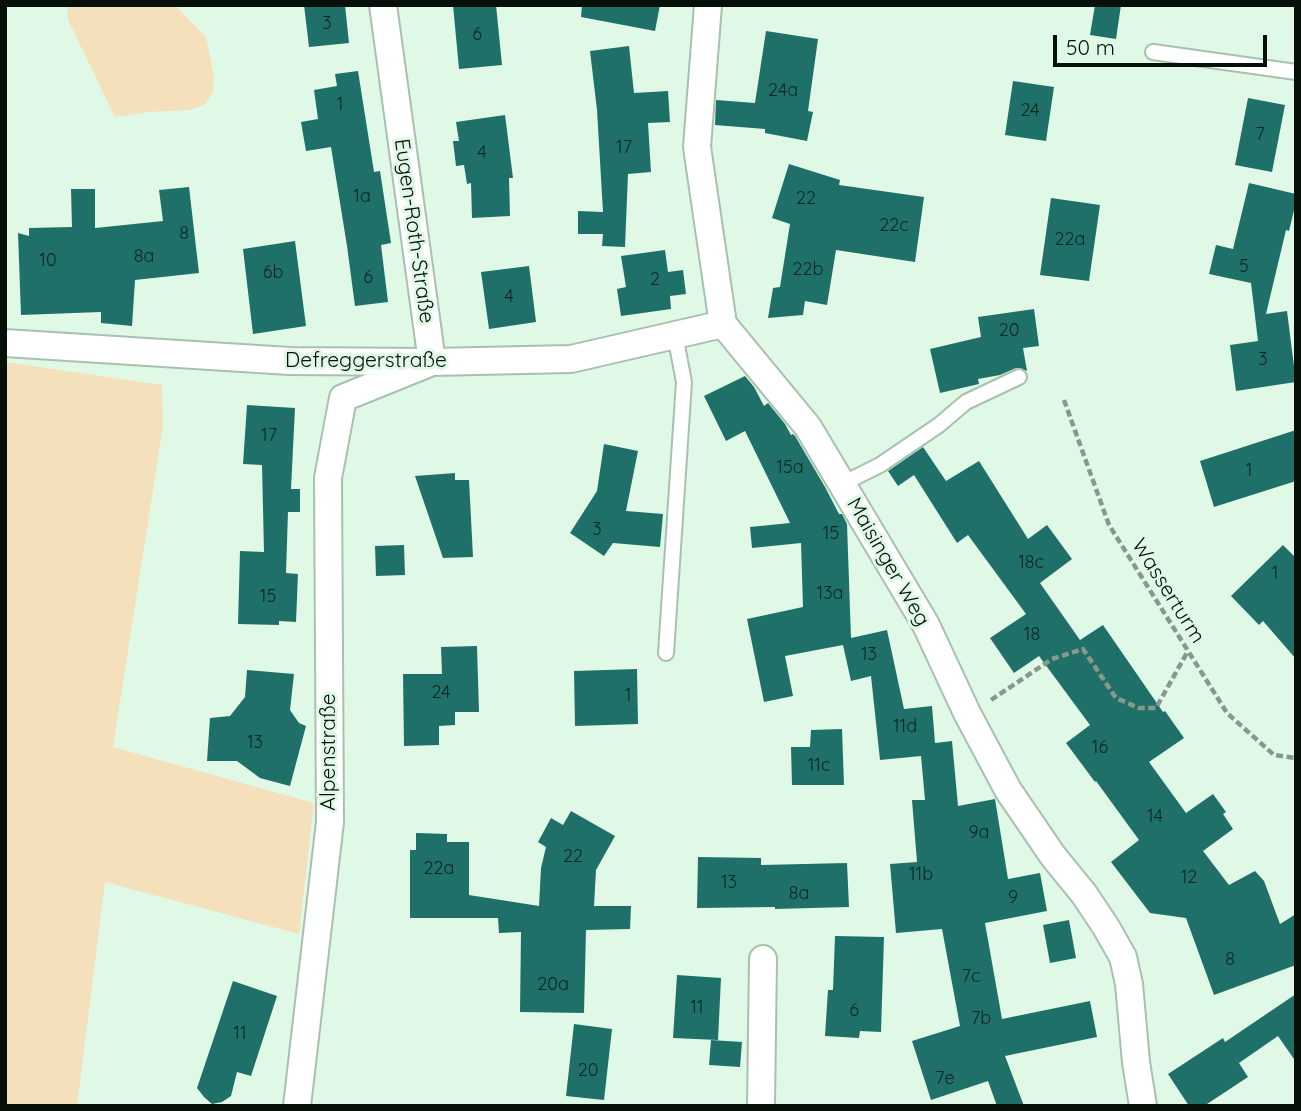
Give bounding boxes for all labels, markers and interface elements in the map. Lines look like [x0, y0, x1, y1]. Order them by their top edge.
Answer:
house number: 3 [322, 13, 332, 35]
scale bar [1056, 21, 1270, 65]
house number: 6 [472, 24, 482, 46]
text: 50 m [1066, 34, 1115, 60]
house number: 24a [768, 80, 798, 102]
house number: 1 [337, 94, 343, 116]
house number: 24 [1020, 100, 1040, 122]
house number: 7 [1255, 124, 1265, 146]
street label: Eugen-Roth-Straße [389, 137, 439, 325]
house number: 17 [616, 137, 632, 159]
house number: 4 [477, 142, 487, 164]
house number: 1a [353, 186, 371, 208]
house number: 22 [796, 188, 816, 210]
house number: 22c [879, 215, 909, 237]
house number: 8 [179, 223, 189, 245]
house number: 22a [1055, 229, 1085, 251]
house number: 8a [134, 246, 154, 268]
house number: 10 [39, 250, 57, 272]
house number: 5 [1239, 256, 1249, 278]
house number: 22b [793, 259, 823, 281]
house number: 6b [263, 262, 283, 284]
house number: 6 [363, 267, 373, 289]
house number: 2 [650, 269, 660, 291]
house number: 4 [504, 286, 514, 308]
house number: 20 [999, 320, 1019, 342]
street label: Defreggerstraße [285, 348, 447, 374]
house number: 3 [1258, 349, 1268, 371]
house number: 17 [261, 425, 277, 447]
house number: 15a [776, 457, 804, 479]
house number: 1 [1246, 460, 1252, 482]
street label: Maisinger Weg [841, 493, 935, 631]
house number: 3 [592, 519, 602, 541]
house number: 15 [823, 523, 839, 545]
street label: Wasserturm [1126, 534, 1210, 648]
house number: 18c [1018, 552, 1044, 574]
house number: 1 [1272, 563, 1278, 585]
house number: 13a [817, 583, 843, 605]
house number: 15 [260, 586, 276, 608]
house number: 18 [1024, 624, 1040, 646]
house number: 13 [861, 644, 877, 666]
house number: 24 [431, 682, 451, 704]
house number: 1 [625, 685, 631, 707]
street label: Alpenstraße [316, 693, 342, 811]
house number: 11d [893, 716, 917, 738]
house number: 13 [247, 732, 263, 754]
house number: 16 [1092, 737, 1108, 759]
house number: 11c [808, 755, 830, 777]
house number: 14 [1147, 806, 1163, 828]
house number: 9a [969, 822, 989, 844]
house number: 22 [563, 846, 583, 868]
house number: 22a [424, 858, 454, 880]
house number: 11b [909, 864, 933, 886]
house number: 12 [1181, 867, 1197, 889]
house number: 13 [721, 872, 737, 894]
house number: 8a [789, 883, 809, 905]
house number: 9 [1008, 887, 1018, 909]
house number: 8 [1225, 949, 1235, 971]
house number: 7c [962, 966, 980, 988]
house number: 20a [537, 974, 569, 996]
house number: 11 [690, 997, 704, 1019]
house number: 6 [849, 1000, 859, 1022]
house number: 7b [971, 1008, 991, 1030]
house number: 11 [233, 1023, 247, 1045]
house number: 20 [578, 1060, 598, 1082]
house number: 7e [935, 1068, 955, 1090]

